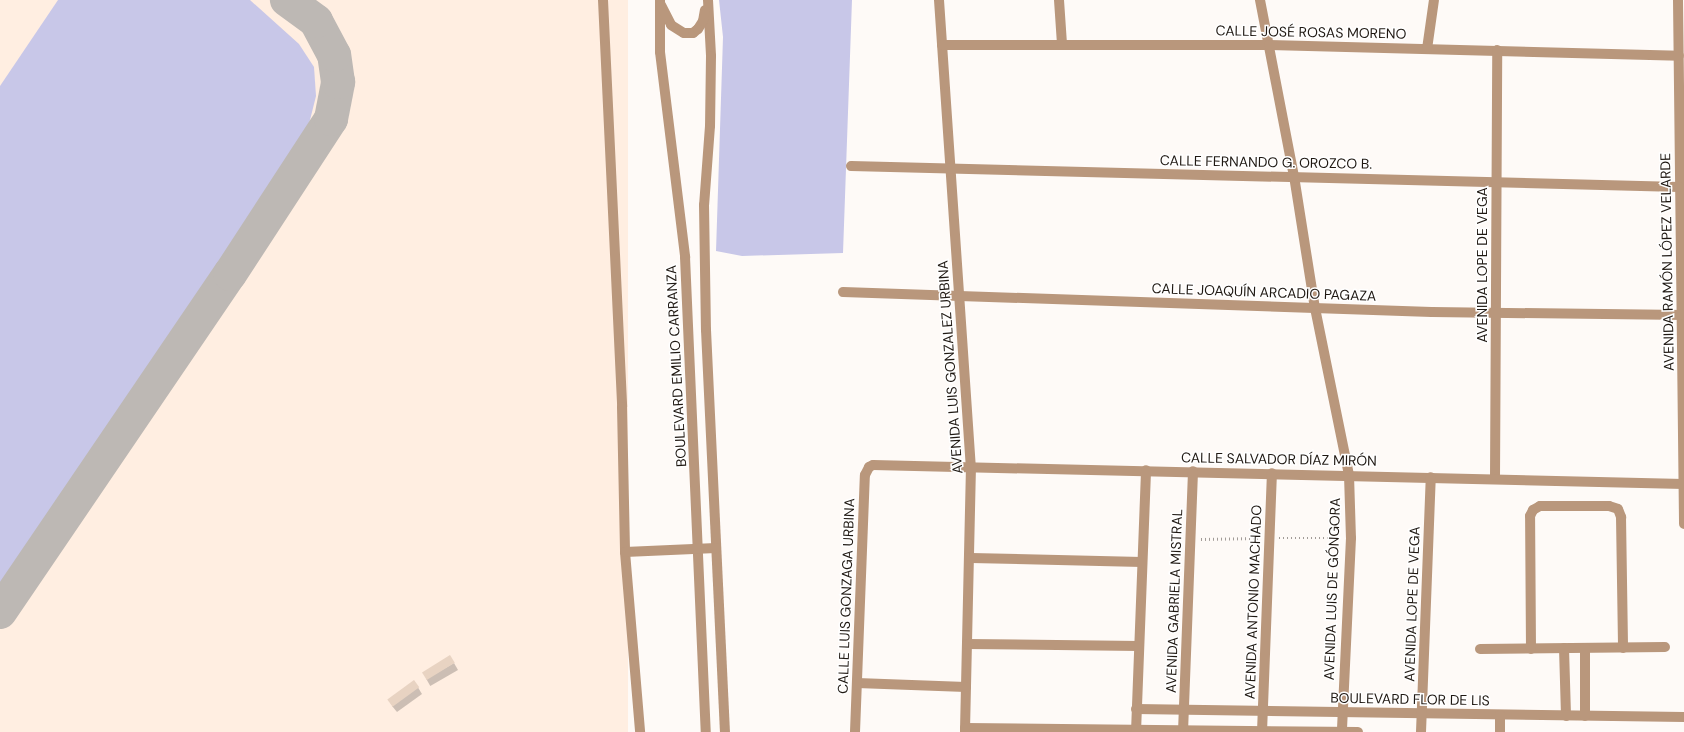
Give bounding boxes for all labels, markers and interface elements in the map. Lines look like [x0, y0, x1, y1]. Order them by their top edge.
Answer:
street label: CALLE JOSÉ ROSAS MORENO [1215, 22, 1407, 42]
street label: CALLE FERNANDO G. OROZCO B. [1160, 152, 1372, 172]
street label: AVENIDA RAMÓN LÓPEZ VELARDE [1657, 153, 1677, 371]
street label: AVENIDA LOPE DE VEGA [1474, 187, 1490, 343]
street label: AVENIDA LUIS GONZALEZ URBINA [934, 260, 966, 474]
street label: BOULEVARD EMILIO CARRANZA [662, 264, 690, 468]
street label: CALLE JOAQUÍN ARCADIO PAGAZA [1151, 280, 1377, 304]
street label: CALLE SALVADOR DÍAZ MIRÓN [1181, 449, 1377, 469]
street label: AVENIDA LUIS DE GÓNGORA [1320, 497, 1344, 681]
street label: CALLE LUIS GONZAGA URBINA [834, 498, 858, 694]
street label: AVENIDA ANTONIO MACHADO [1241, 504, 1265, 700]
street label: AVENIDA GABRIELA MISTRAL [1162, 509, 1186, 693]
street label: AVENIDA LOPE DE VEGA [1401, 526, 1423, 682]
street label: BOULEVARD FLOR DE LIS [1330, 689, 1490, 709]

